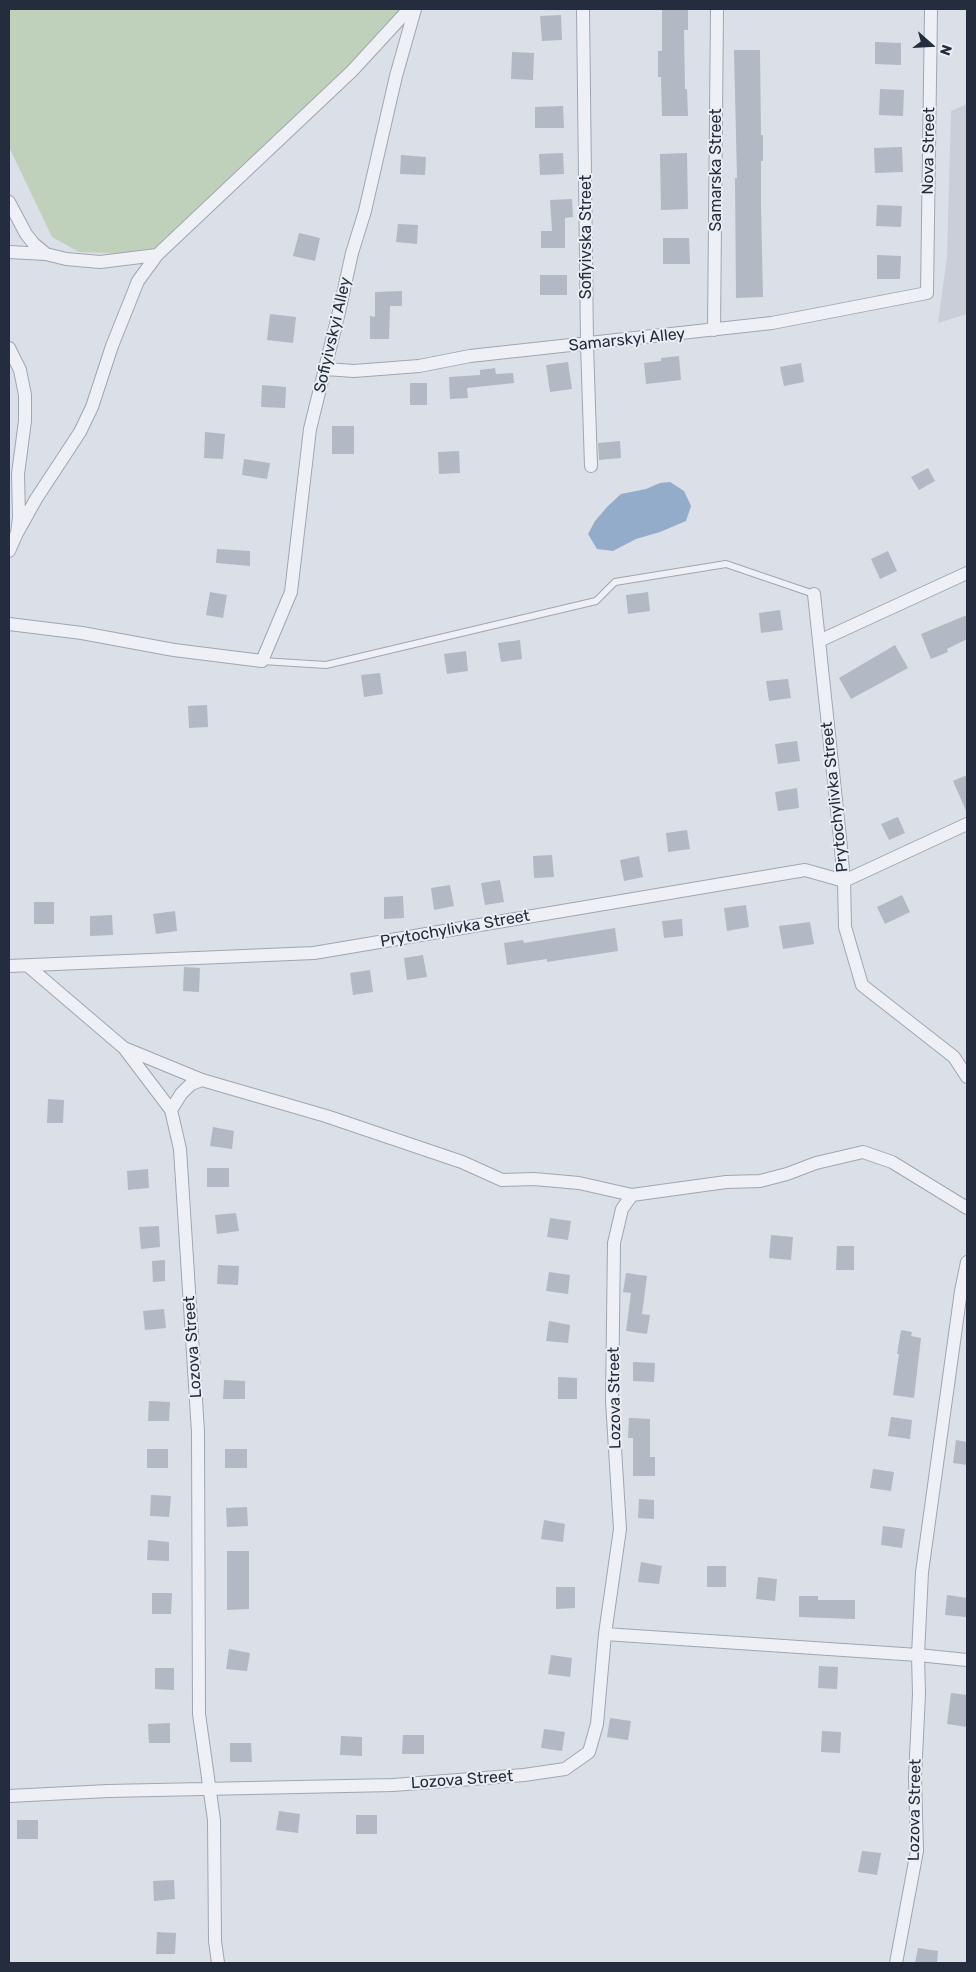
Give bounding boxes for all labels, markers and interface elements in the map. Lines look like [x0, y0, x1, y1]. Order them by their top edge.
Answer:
north arrow [906, 20, 956, 70]
text: N [936, 43, 955, 58]
street label: Nova Street [919, 107, 939, 195]
street label: Samarska Street [706, 108, 726, 232]
street label: Sofiyivska Street [576, 175, 596, 299]
street label: Sofiyivskyi Alley [310, 275, 356, 395]
street label: Samarskyi Alley [568, 324, 686, 356]
street label: Prytochylivka Street [818, 721, 852, 873]
street label: Prytochylivka Street [379, 906, 531, 952]
street label: Lozova Street [180, 1295, 206, 1399]
street label: Lozova Street [605, 1347, 625, 1449]
street label: Lozova Street [905, 1759, 925, 1861]
street label: Lozova Street [410, 1767, 514, 1793]

